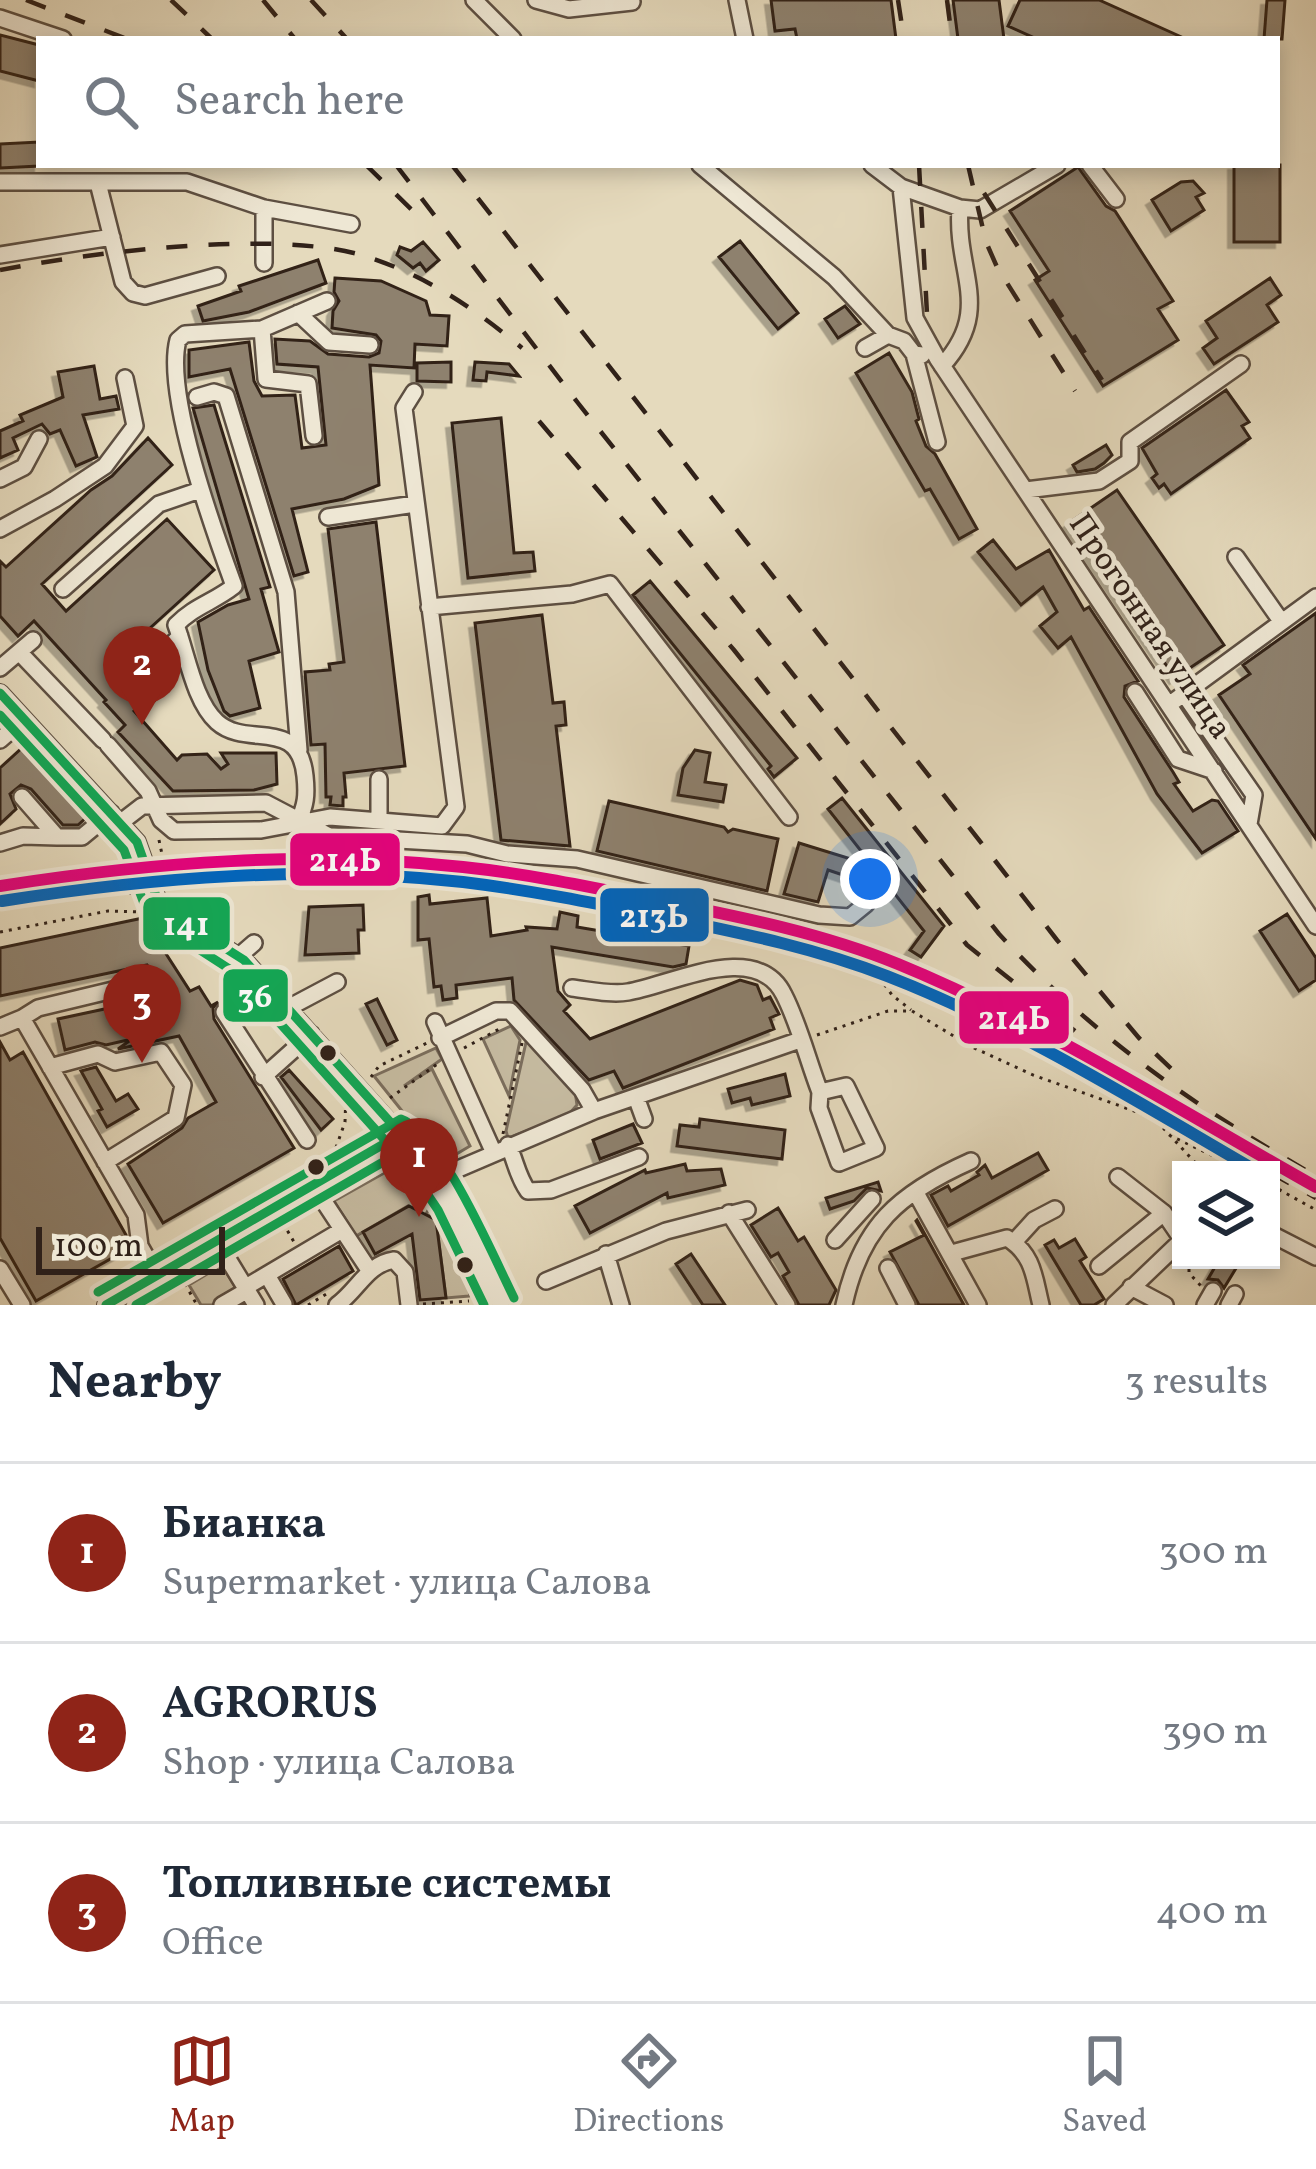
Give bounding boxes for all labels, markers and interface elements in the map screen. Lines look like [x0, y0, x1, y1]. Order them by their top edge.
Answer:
search box [36, 36, 1280, 168]
icon: search [78, 69, 144, 135]
text: Search here [174, 71, 405, 134]
street label: Прогонная улица [1056, 505, 1242, 749]
pin: 2 [103, 626, 181, 725]
line badge: 214Ь [288, 831, 402, 888]
text: 214Ь [309, 840, 381, 886]
your location [840, 849, 900, 909]
line badge: 213Ь [598, 886, 711, 944]
line badge: 141 [141, 895, 232, 952]
text: 213Ь [619, 896, 689, 942]
text: 141 [163, 904, 209, 950]
pin: 3 [103, 964, 181, 1063]
line badge: 36 [221, 967, 290, 1024]
text: 36 [238, 976, 272, 1022]
line badge: 214Ь [957, 989, 1071, 1046]
text: 214Ь [978, 998, 1050, 1044]
unlabelled marker [317, 1042, 339, 1064]
pin: 1 [380, 1118, 458, 1217]
unlabelled marker [305, 1156, 327, 1178]
map controls [1172, 1161, 1280, 1269]
button: layers [1172, 1161, 1280, 1269]
scale bar [36, 1221, 225, 1274]
text: 100 m [54, 1225, 143, 1271]
unlabelled marker [454, 1254, 476, 1276]
text: Nearby [48, 1348, 222, 1419]
text: 3 results [1125, 1356, 1268, 1410]
text: Бианка [162, 1494, 326, 1557]
text: 1 [79, 1526, 95, 1580]
text: 300 m [1159, 1526, 1268, 1580]
text: Supermarket · улица Салова [162, 1557, 652, 1611]
text: AGRORUS [162, 1674, 378, 1737]
text: 2 [77, 1706, 97, 1760]
text: 390 m [1162, 1706, 1268, 1760]
text: Shop · улица Салова [162, 1737, 516, 1791]
text: Топливные системы [162, 1854, 612, 1917]
text: 3 [77, 1886, 97, 1940]
text: 400 m [1156, 1886, 1268, 1940]
text: Office [162, 1917, 263, 1971]
tab: Map [169, 2028, 235, 2146]
tab: Directions [573, 2028, 724, 2146]
tab: Saved [1062, 2028, 1147, 2146]

